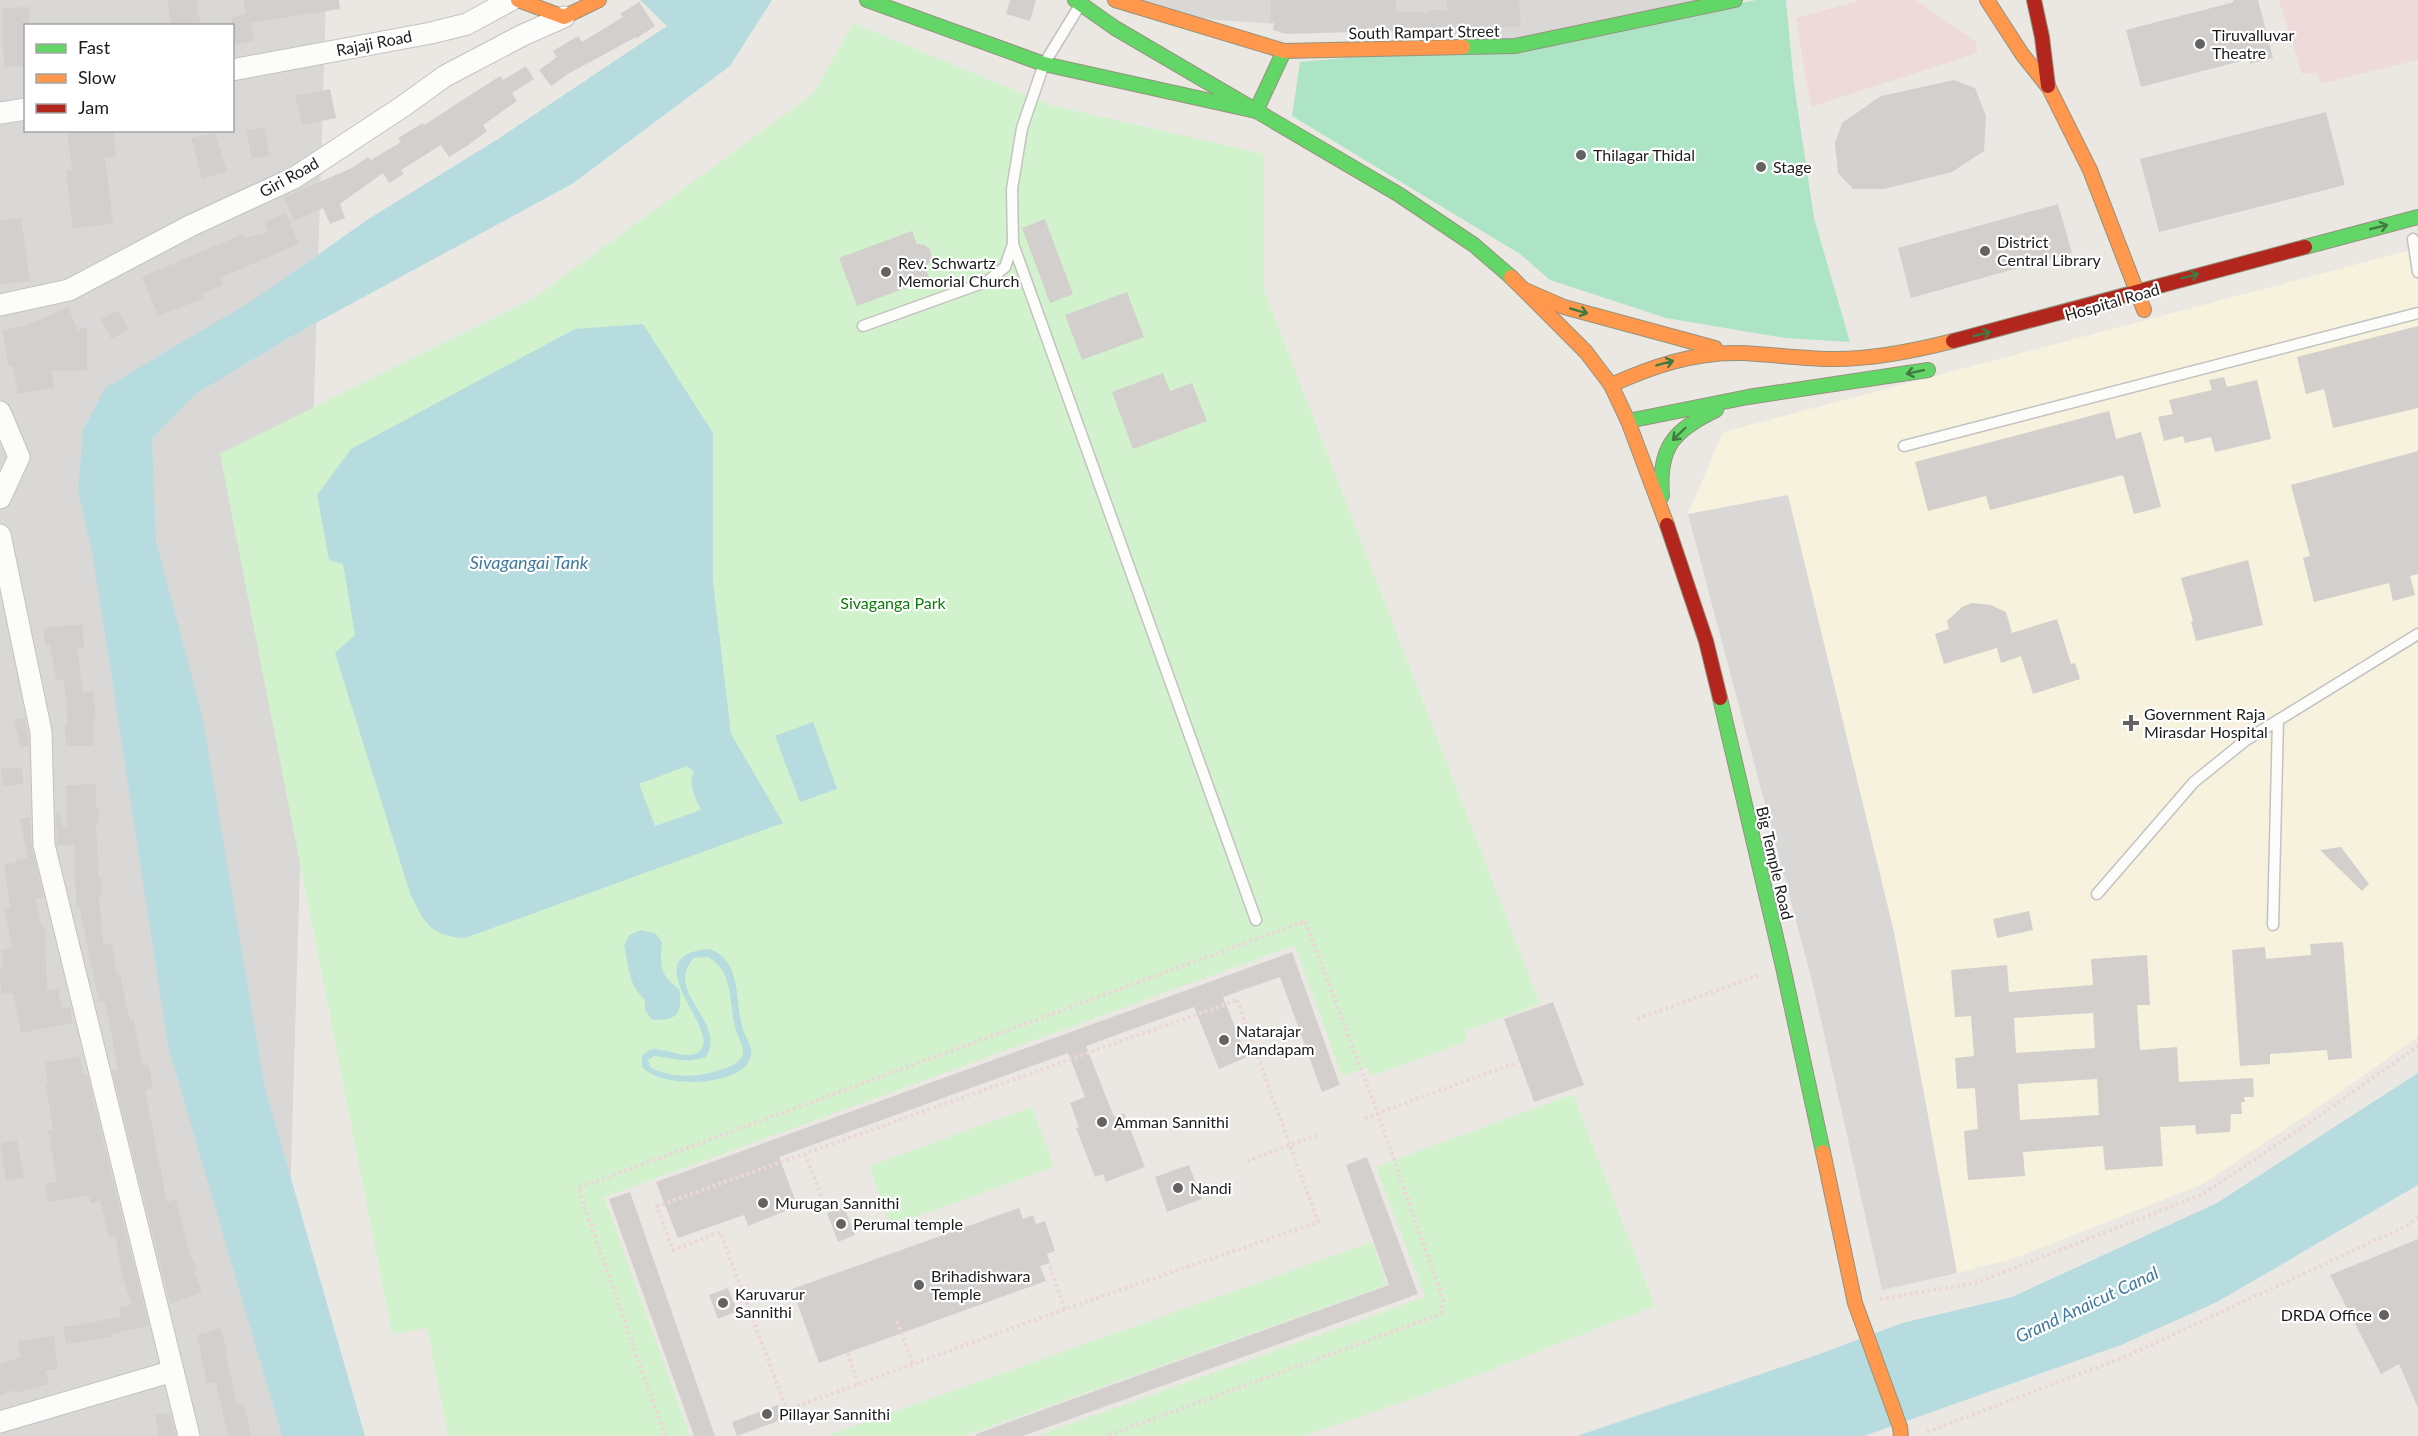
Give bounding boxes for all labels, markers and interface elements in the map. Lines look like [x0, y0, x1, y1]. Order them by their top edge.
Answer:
street label: South Rampart Street [1348, 21, 1500, 42]
legend [24, 24, 234, 132]
place label: Tiruvalluvar Theatre [2212, 25, 2295, 62]
street label: Rajaji Road [334, 26, 413, 59]
text: Fast [78, 36, 111, 58]
marker: Tiruvalluvar Theatre [2193, 37, 2207, 51]
text: Slow [78, 66, 116, 88]
text: Jam [78, 96, 109, 118]
place label: Thilagar Thidal [1593, 145, 1695, 164]
marker: Thilagar Thidal [1574, 148, 1588, 162]
street label: Giri Road [256, 153, 322, 201]
place label: Stage [1773, 157, 1812, 176]
marker: Stage [1754, 160, 1768, 174]
one-way arrow [2369, 220, 2388, 232]
place label: District Central Library [1997, 232, 2102, 269]
marker: District Central Library [1978, 244, 1992, 258]
place label: Rev. Schwartz Memorial Church [898, 253, 1019, 290]
marker: Rev. Schwartz Memorial Church [879, 265, 893, 279]
one-way arrow [2180, 270, 2199, 281]
street label: Hospital Road [2062, 279, 2161, 324]
one-way arrow [1569, 306, 1588, 317]
one-way arrow [1972, 327, 1991, 339]
one-way arrow [1655, 357, 1674, 368]
one-way arrow [1906, 367, 1926, 378]
one-way arrow [1671, 427, 1686, 441]
water label: Sivagangai Tank [470, 551, 589, 573]
park label: Sivaganga Park [840, 593, 947, 612]
place label: Government Raja Mirasdar Hospital [2144, 704, 2268, 741]
marker: Government Raja Mirasdar Hospital [2122, 714, 2140, 732]
street label: Big Temple Road [1753, 804, 1798, 921]
place label: Natarajar Mandapam [1236, 1021, 1315, 1058]
marker: Natarajar Mandapam [1217, 1033, 1231, 1047]
place label: Amman Sannithi [1114, 1112, 1229, 1131]
marker: Amman Sannithi [1095, 1115, 1109, 1129]
place label: Nandi [1190, 1178, 1232, 1197]
marker: Nandi [1171, 1181, 1185, 1195]
place label: Murugan Sannithi [775, 1193, 899, 1212]
marker: Murugan Sannithi [756, 1196, 770, 1210]
place label: Perumal temple [853, 1214, 963, 1233]
marker: Perumal temple [834, 1217, 848, 1231]
water label: Grand Anaicut Canal [2012, 1261, 2162, 1347]
place label: Brihadishwara Temple [931, 1266, 1030, 1303]
marker: Brihadishwara Temple [912, 1278, 926, 1292]
place label: Karuvarur Sannithi [735, 1284, 805, 1321]
marker: Karuvarur Sannithi [716, 1296, 730, 1310]
place label: DRDA Office [2281, 1305, 2372, 1324]
marker: DRDA Office [2377, 1308, 2391, 1322]
place label: Pillayar Sannithi [779, 1404, 890, 1423]
marker: Pillayar Sannithi [760, 1407, 774, 1421]

